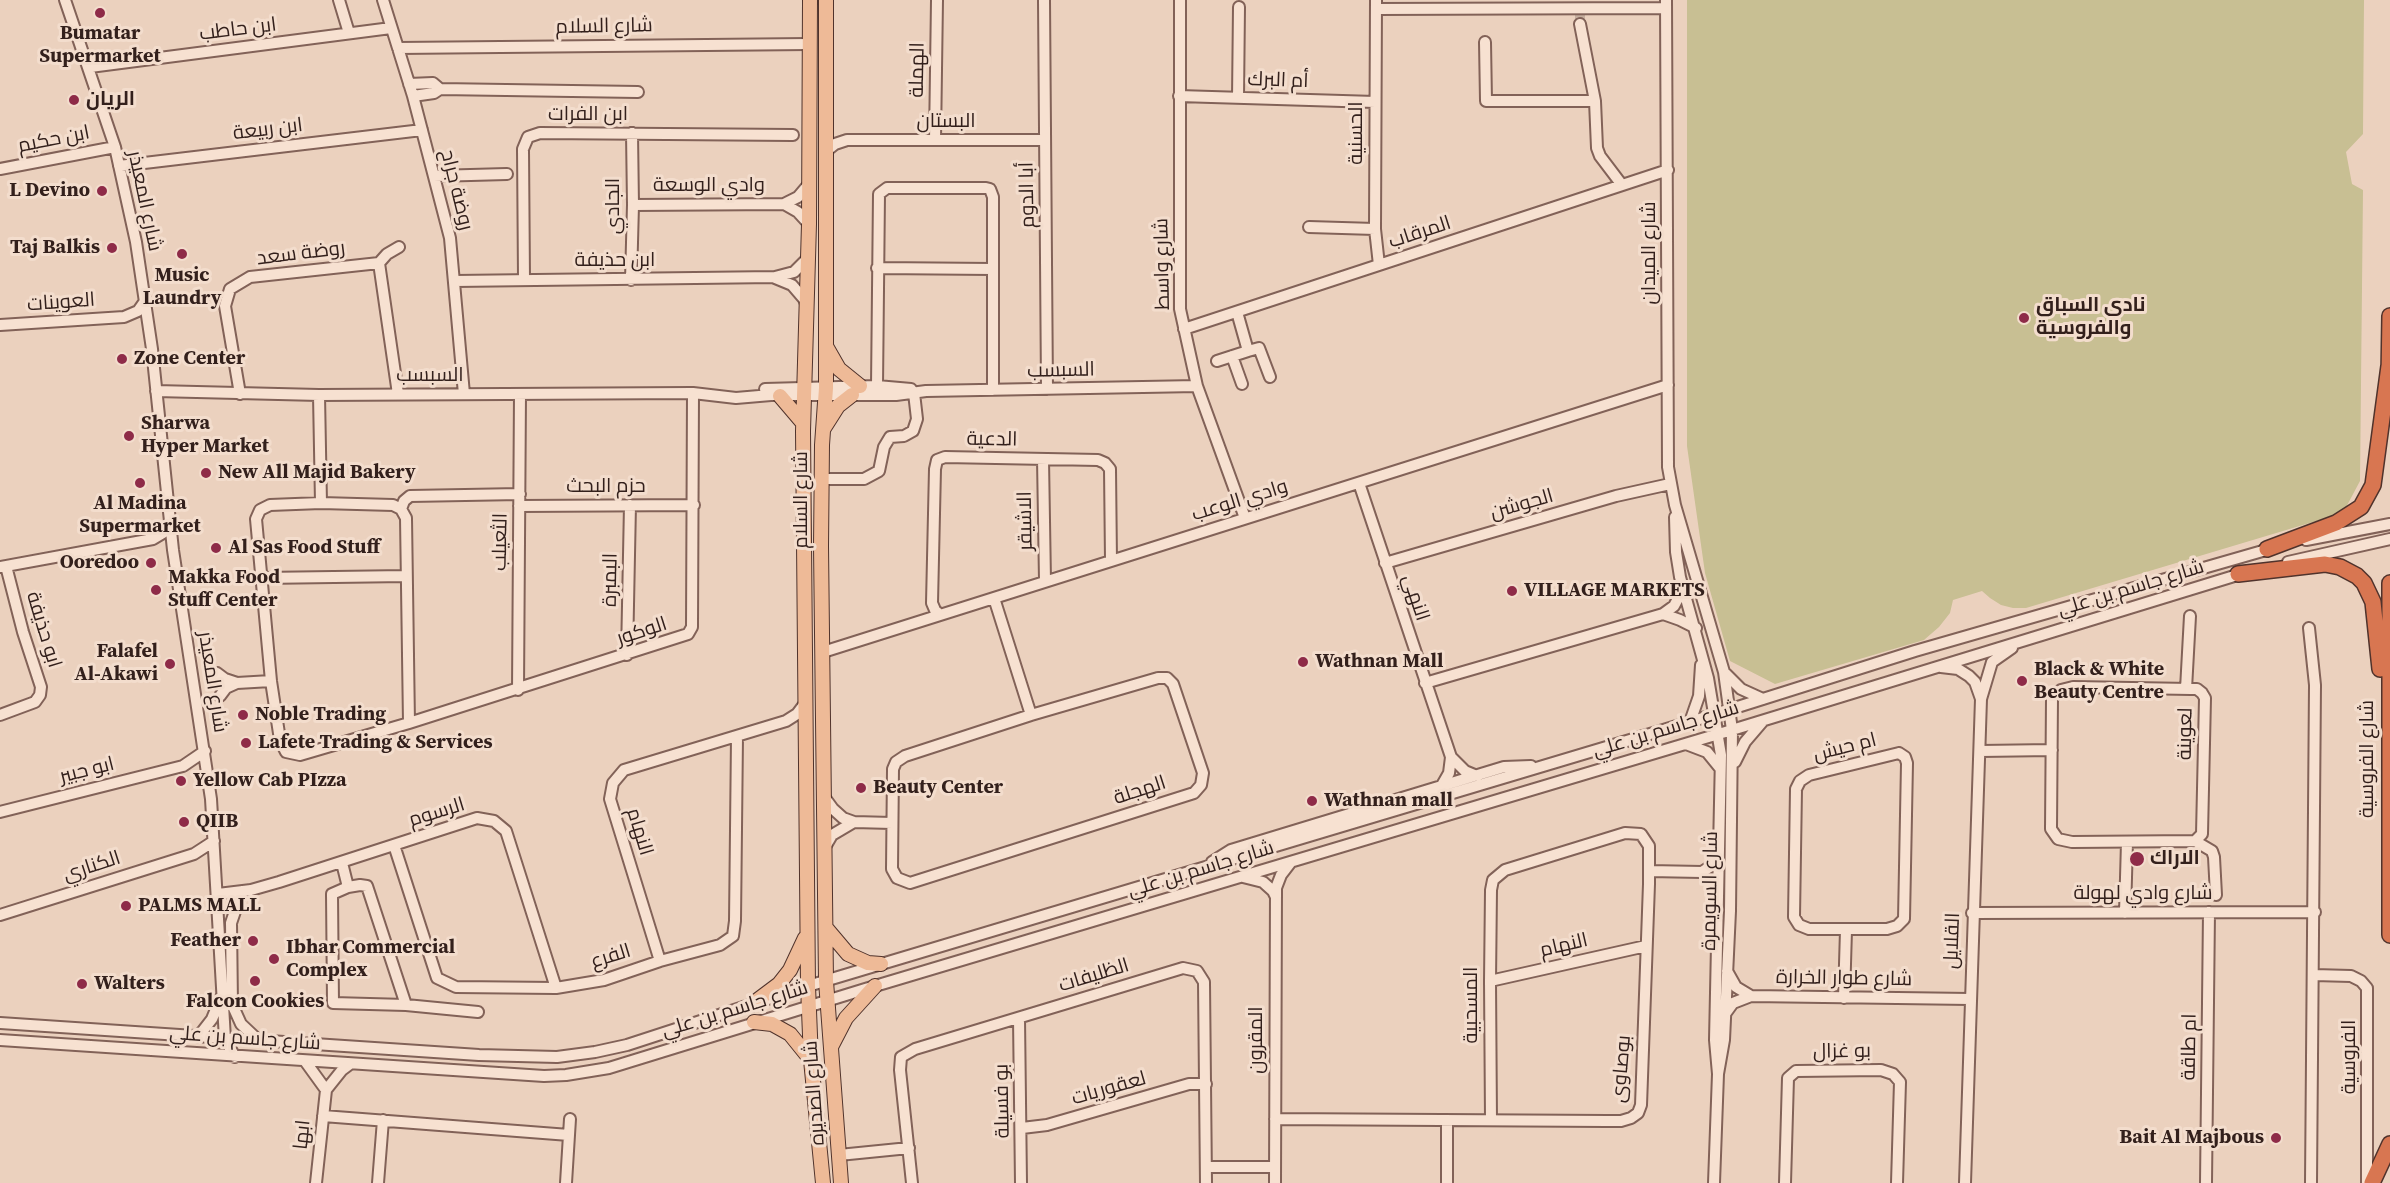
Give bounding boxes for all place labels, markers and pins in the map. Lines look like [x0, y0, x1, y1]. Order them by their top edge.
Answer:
marker: Bumatar Supermarket [93, 6, 107, 20]
place label: Bumatar Supermarket [39, 22, 161, 69]
place label: الريان [86, 88, 135, 112]
marker: الريان [67, 93, 81, 107]
place label: L Devino [9, 179, 90, 203]
marker: L Devino [95, 184, 109, 198]
place label: Taj Balkis [10, 236, 100, 260]
marker: Taj Balkis [105, 241, 119, 255]
marker: Music Laundry [175, 247, 189, 261]
place label: Music Laundry [143, 264, 221, 311]
place label: نادي السباق والفروسية [2036, 294, 2146, 341]
marker: نادي السباق والفروسية [2017, 311, 2031, 325]
place label: Zone Center [134, 347, 245, 371]
marker: Zone Center [115, 352, 129, 366]
place label: Sharwa Hyper Market [141, 412, 269, 459]
marker: Sharwa Hyper Market [122, 429, 136, 443]
place label: New All Majid Bakery [218, 461, 416, 485]
marker: New All Majid Bakery [199, 466, 213, 480]
marker: Al Madina Supermarket [133, 476, 147, 490]
place label: Al Madina Supermarket [79, 492, 201, 539]
place label: Al Sas Food Stuff [228, 536, 380, 560]
marker: Al Sas Food Stuff [209, 541, 223, 555]
place label: Ooredoo [60, 551, 139, 575]
marker: Ooredoo [144, 556, 158, 570]
place label: Makka Food Stuff Center [168, 566, 280, 613]
place label: VILLAGE MARKETS [1524, 579, 1705, 603]
marker: Makka Food Stuff Center [149, 583, 163, 597]
marker: VILLAGE MARKETS [1505, 584, 1519, 598]
place label: Falafel Al-Akawi [74, 640, 158, 687]
place label: Wathnan Mall [1315, 650, 1443, 674]
marker: Wathnan Mall [1296, 655, 1310, 669]
marker: Falafel Al-Akawi [163, 657, 177, 671]
place label: Black & White Beauty Centre [2034, 658, 2164, 705]
marker: Black & White Beauty Centre [2015, 674, 2029, 688]
place label: Noble Trading [255, 703, 386, 727]
marker: Noble Trading [236, 708, 250, 722]
place label: Lafete Trading & Services [258, 731, 493, 755]
marker: Lafete Trading & Services [239, 736, 253, 750]
place label: Yellow Cab PIzza [193, 769, 347, 793]
marker: Yellow Cab PIzza [174, 774, 188, 788]
place label: Beauty Center [873, 776, 1003, 800]
marker: Beauty Center [854, 781, 868, 795]
place label: Wathnan mall [1324, 789, 1453, 813]
marker: Wathnan mall [1305, 794, 1319, 808]
place label: QIIB [196, 810, 238, 834]
marker: QIIB [177, 815, 191, 829]
place label: الاراك [2150, 847, 2200, 871]
marker: الاراك [2128, 850, 2146, 868]
place label: PALMS MALL [138, 894, 261, 918]
marker: PALMS MALL [119, 899, 133, 913]
place label: Feather [170, 929, 241, 953]
marker: Feather [246, 934, 260, 948]
place label: Ibhar Commercial Complex [286, 936, 455, 983]
marker: Ibhar Commercial Complex [267, 952, 281, 966]
place label: Walters [94, 972, 165, 996]
marker: Falcon Cookies [248, 974, 262, 988]
marker: Walters [75, 977, 89, 991]
place label: Falcon Cookies [186, 990, 324, 1014]
place label: Bait Al Majbous [2119, 1126, 2264, 1150]
marker: Bait Al Majbous [2269, 1131, 2283, 1145]

